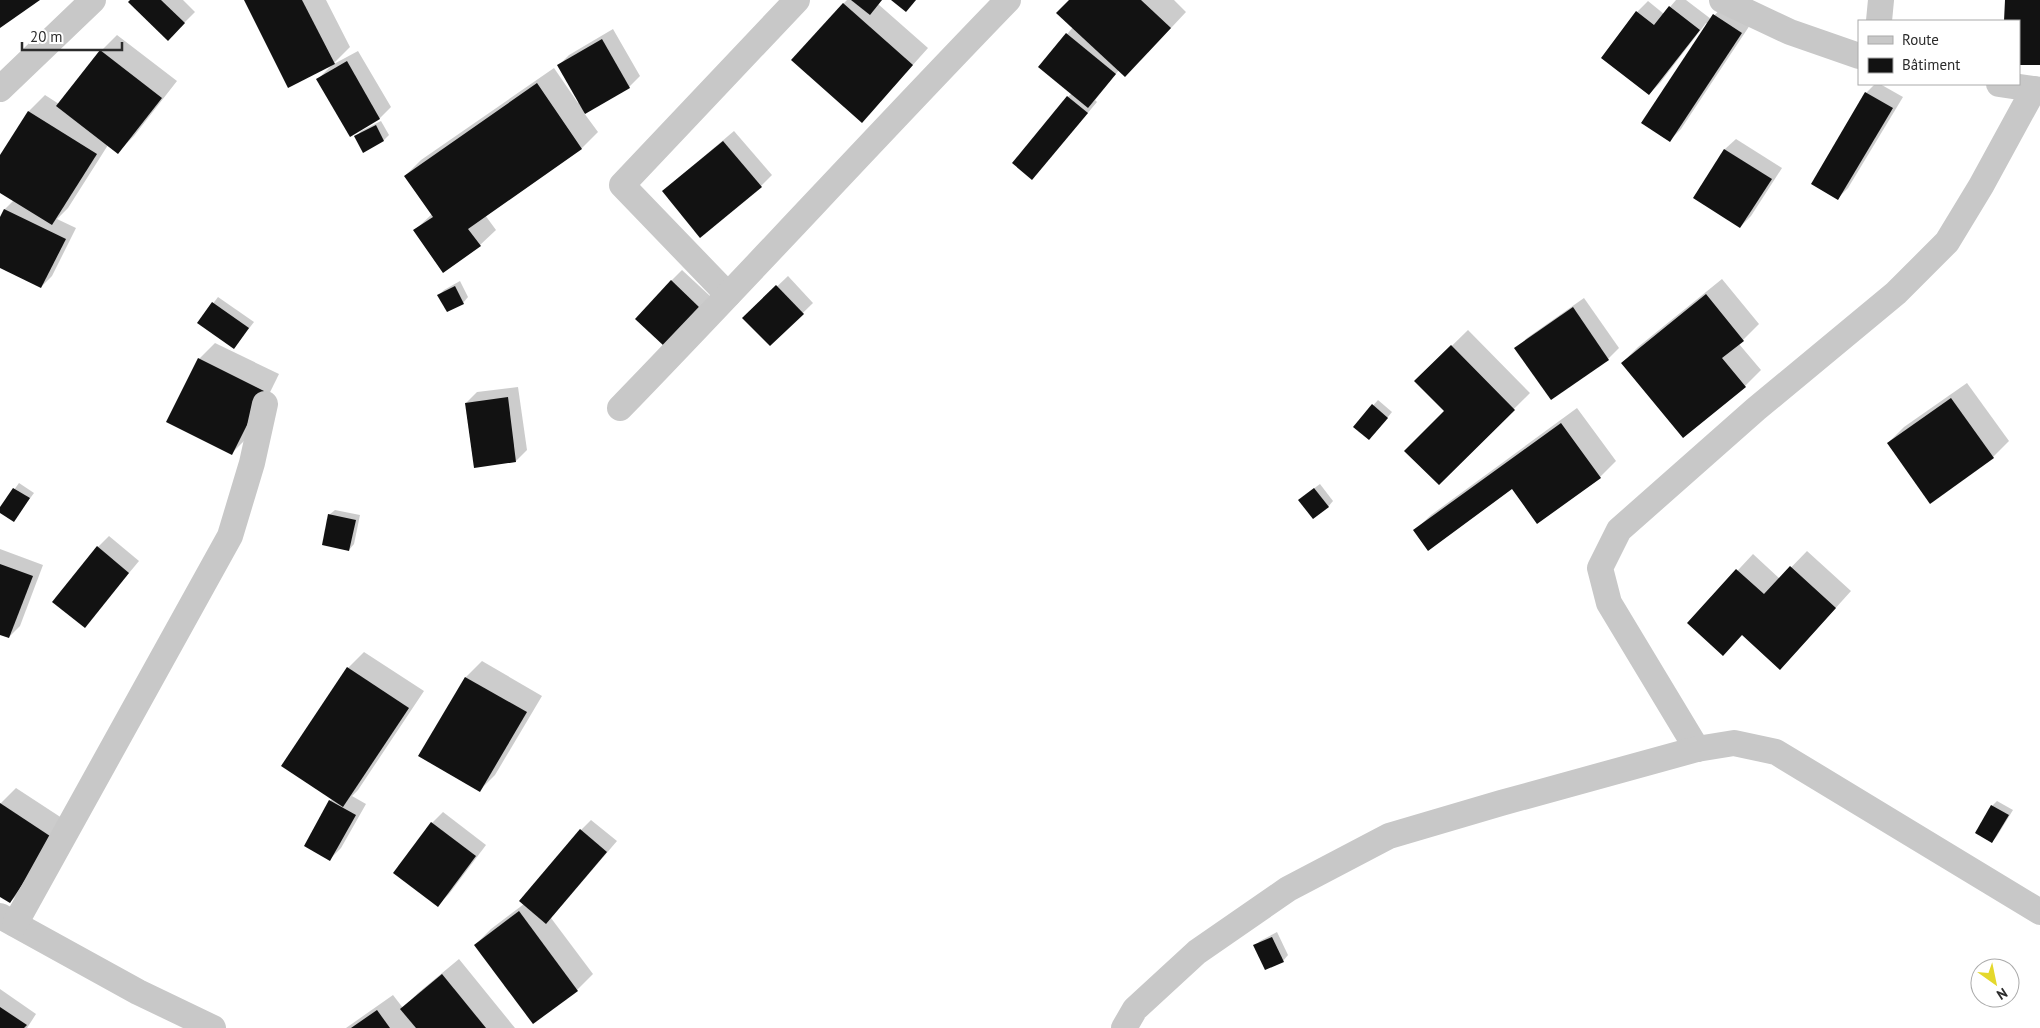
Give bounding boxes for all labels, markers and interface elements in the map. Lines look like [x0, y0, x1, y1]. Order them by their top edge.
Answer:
scale bar [22, 20, 122, 52]
legend [1858, 20, 2020, 85]
text: 20 m [30, 27, 63, 46]
text: Route [1902, 30, 1939, 49]
text: Bâtiment [1902, 55, 1960, 74]
north arrow [1970, 958, 2020, 1008]
text: N [1993, 984, 2011, 1004]

